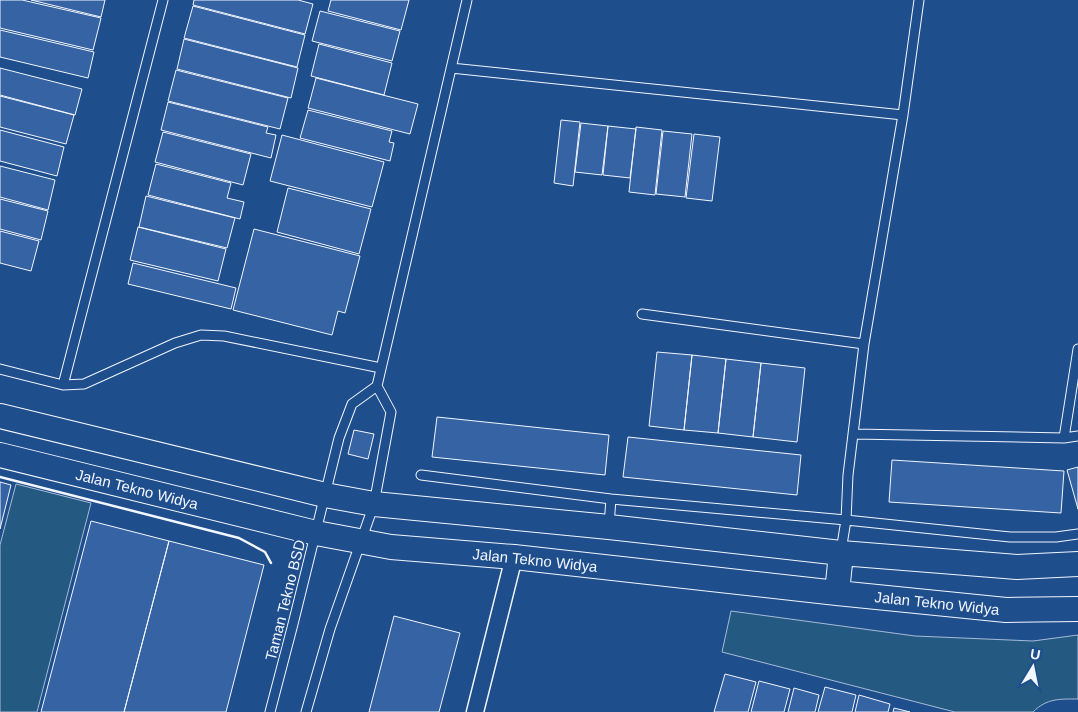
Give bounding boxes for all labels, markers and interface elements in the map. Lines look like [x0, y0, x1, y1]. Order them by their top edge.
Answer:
street label: Jalan Tekno Widya [74, 466, 201, 513]
street label: Taman Tekno BSD [262, 538, 308, 662]
street label: Jalan Tekno Widya [472, 545, 599, 575]
street label: Jalan Tekno Widya [874, 588, 1001, 618]
north arrow [1008, 642, 1058, 692]
text: U [1029, 645, 1042, 663]

